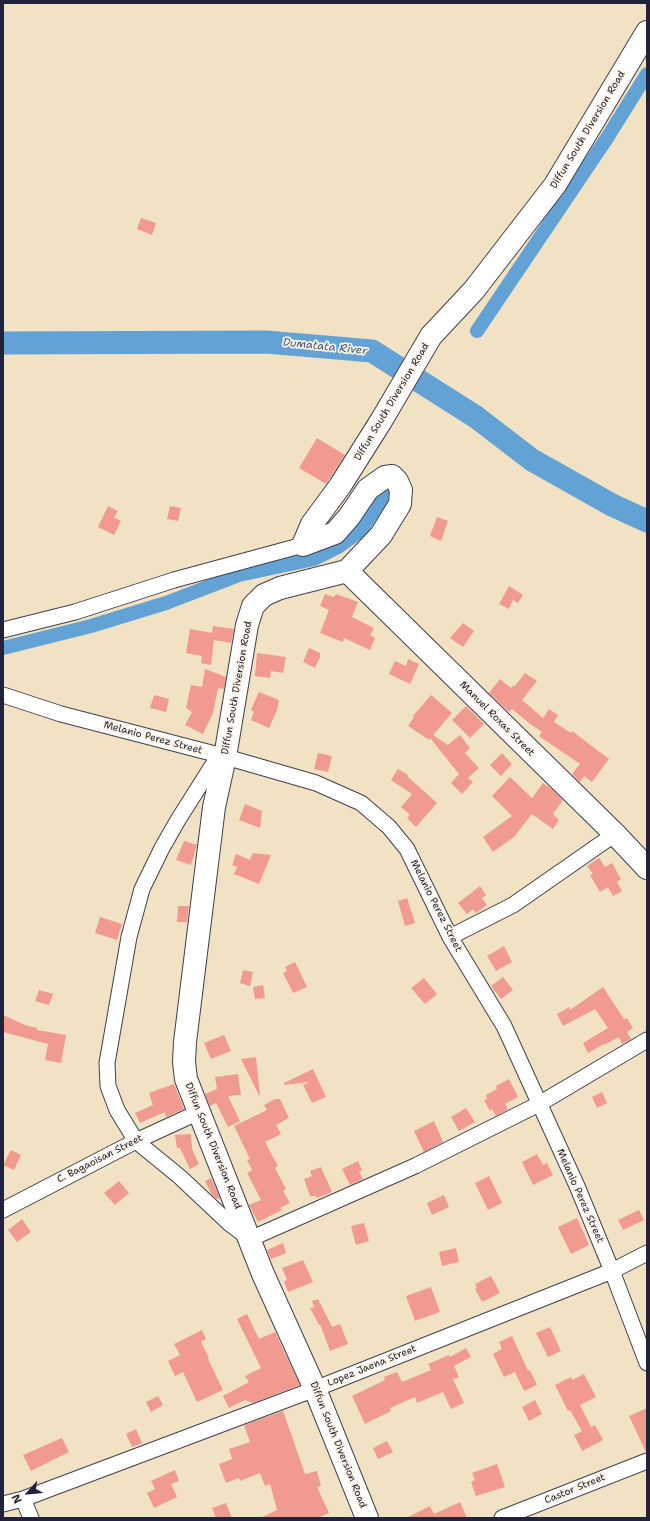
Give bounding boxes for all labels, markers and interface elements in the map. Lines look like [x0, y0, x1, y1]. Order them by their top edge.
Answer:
street label: Diffun South Diversion Road [548, 69, 628, 191]
water label: Dumatata River [282, 336, 368, 358]
street label: Diffun South Diversion Road [352, 341, 432, 463]
street label: Diffun South Diversion Road [219, 620, 255, 756]
street label: Manuel Roxas Street [457, 679, 537, 759]
street label: Melanio Perez Street [102, 719, 204, 757]
street label: Melanio Perez Street [408, 858, 464, 954]
street label: Diffun South Diversion Road [182, 1081, 244, 1211]
street label: C. Bagaoisan Street [55, 1132, 145, 1186]
street label: Melanio Perez Street [554, 1147, 606, 1245]
street label: Lopez Jaena Street [326, 1343, 418, 1389]
street label: Diffun South Diversion Road [307, 1380, 369, 1510]
street label: Castor Street [543, 1471, 607, 1507]
north arrow [8, 1473, 48, 1513]
text: N [8, 1491, 26, 1506]

